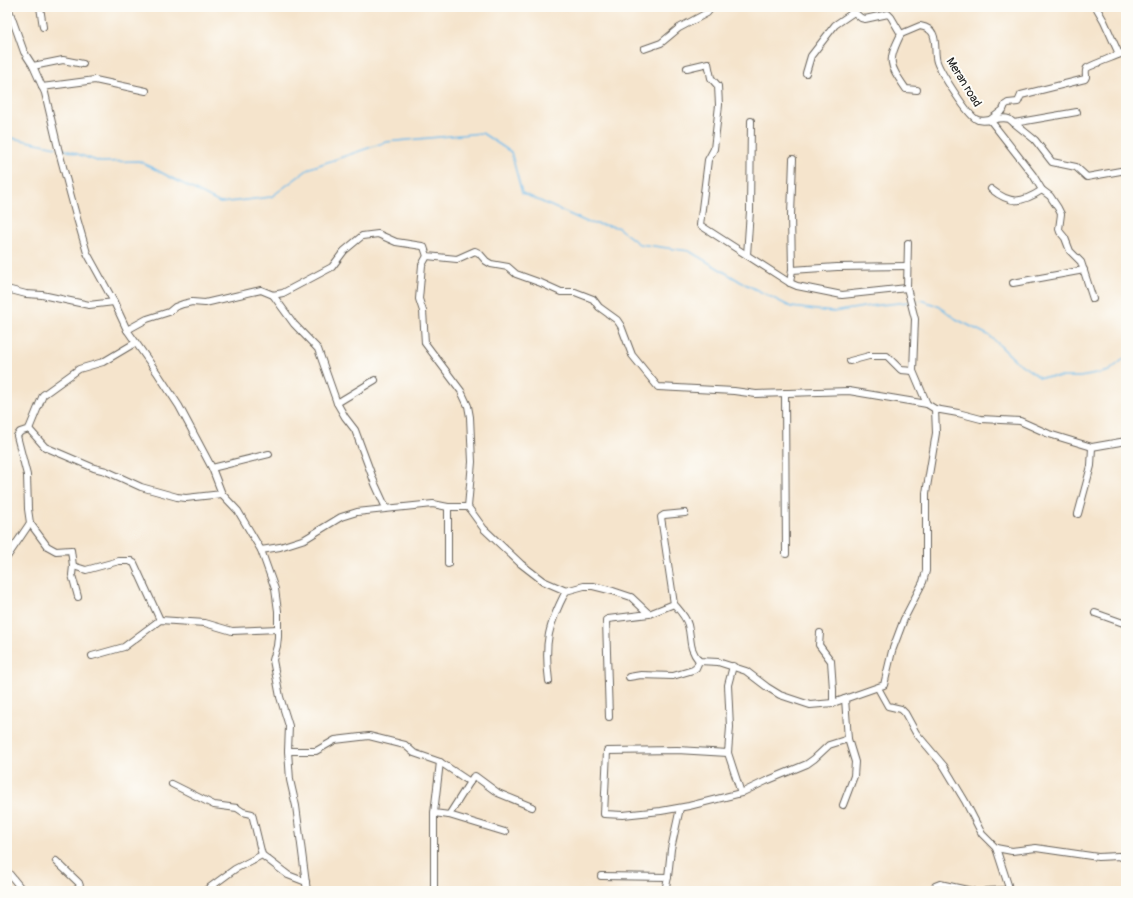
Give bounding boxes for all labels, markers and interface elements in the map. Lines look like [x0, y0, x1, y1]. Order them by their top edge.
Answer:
street label: Meran road [943, 55, 985, 110]

